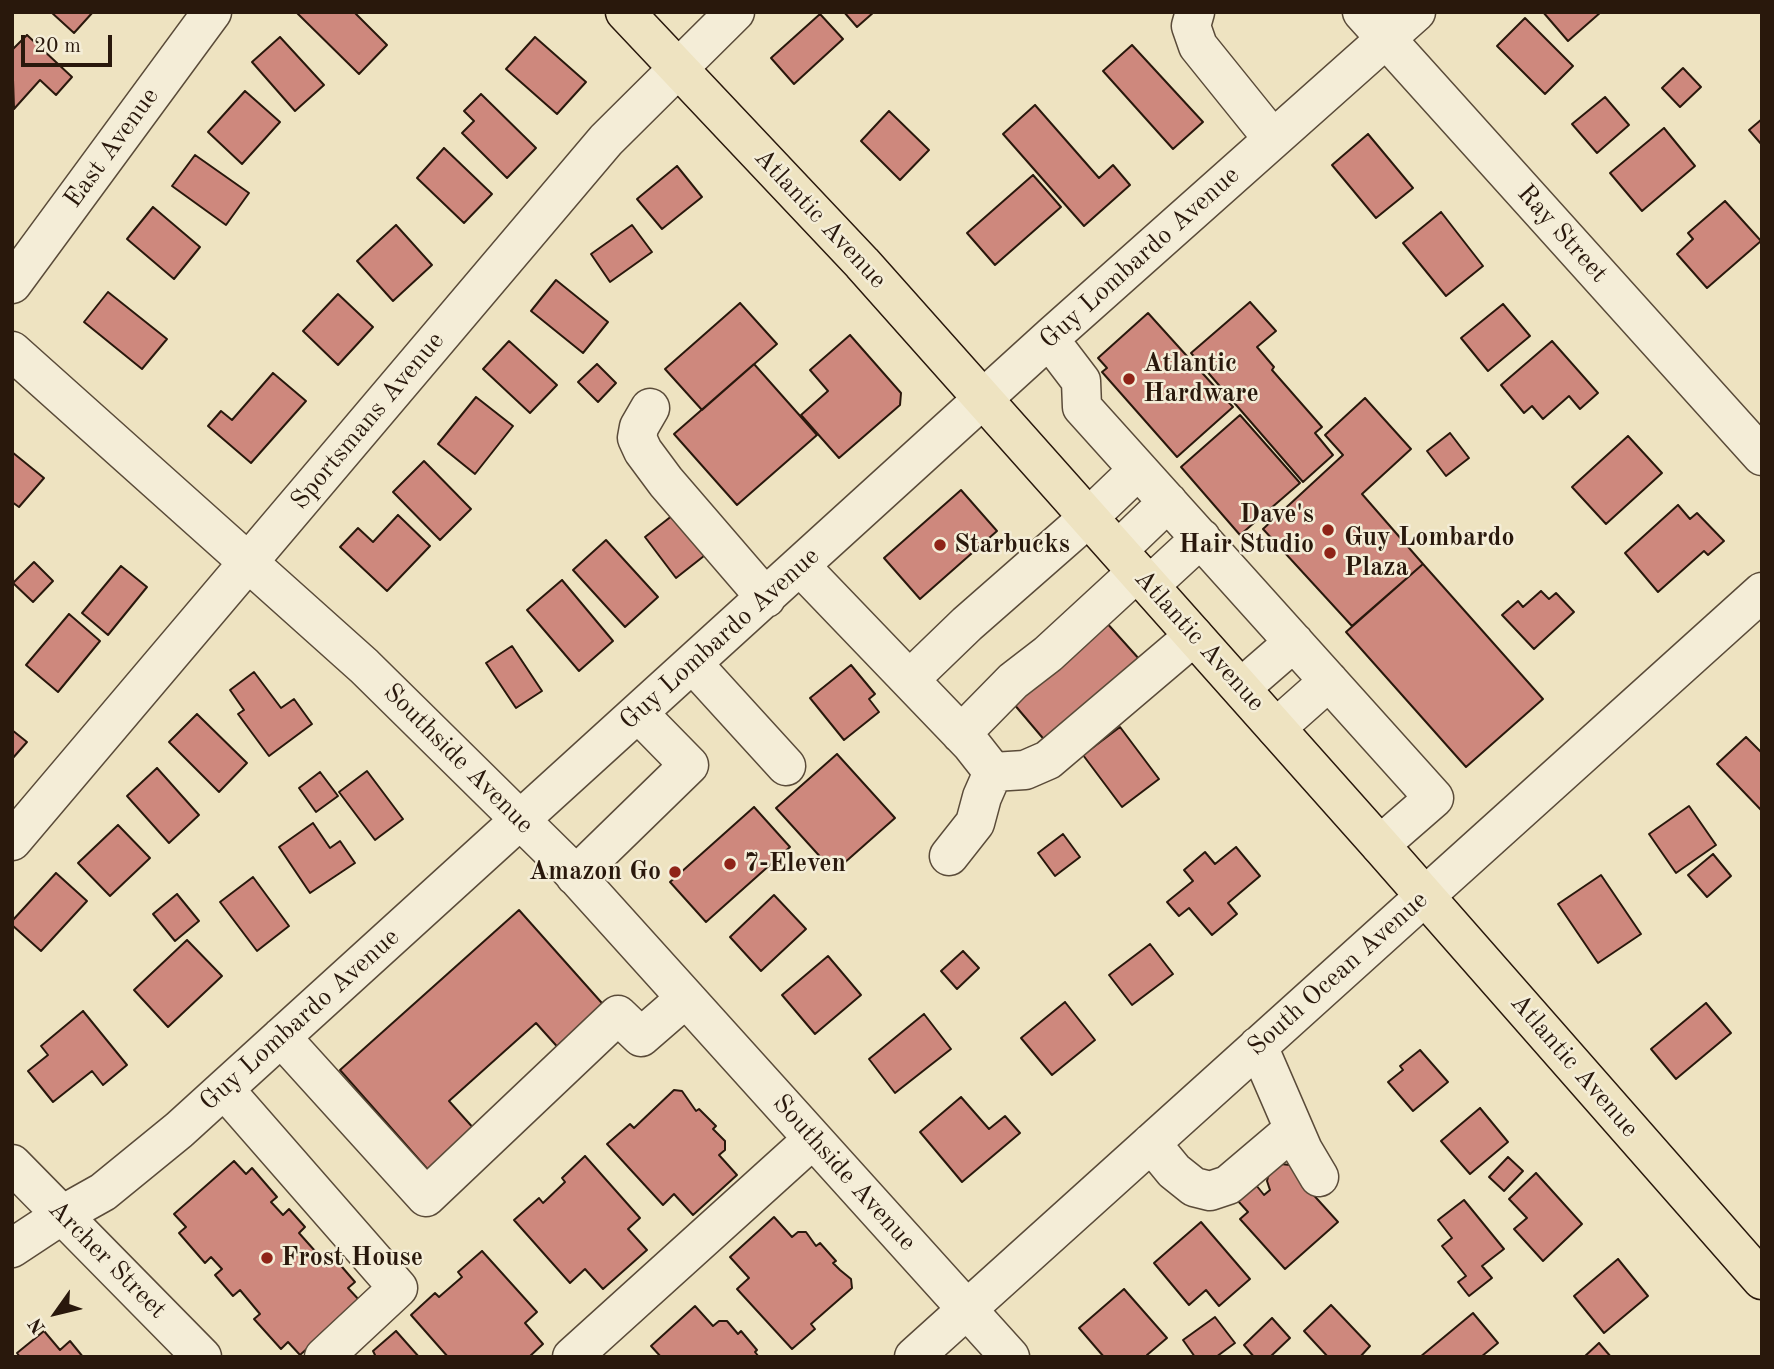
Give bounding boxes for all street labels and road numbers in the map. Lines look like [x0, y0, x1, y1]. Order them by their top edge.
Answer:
street label: East Avenue [58, 82, 166, 214]
street label: Atlantic Avenue [747, 142, 893, 296]
street label: Guy Lombardo Avenue [1034, 160, 1246, 356]
street label: Ray Street [1510, 179, 1614, 289]
street label: Sportsmans Avenue [285, 326, 451, 516]
street label: Guy Lombardo Avenue [614, 541, 826, 737]
street label: Atlantic Avenue [1127, 564, 1271, 718]
street label: Southside Avenue [376, 677, 540, 841]
street label: South Ocean Avenue [1241, 885, 1435, 1063]
street label: Guy Lombardo Avenue [194, 922, 406, 1118]
street label: Atlantic Avenue [1503, 988, 1645, 1144]
street label: Southside Avenue [766, 1088, 922, 1258]
street label: Archer Street [41, 1194, 173, 1326]

